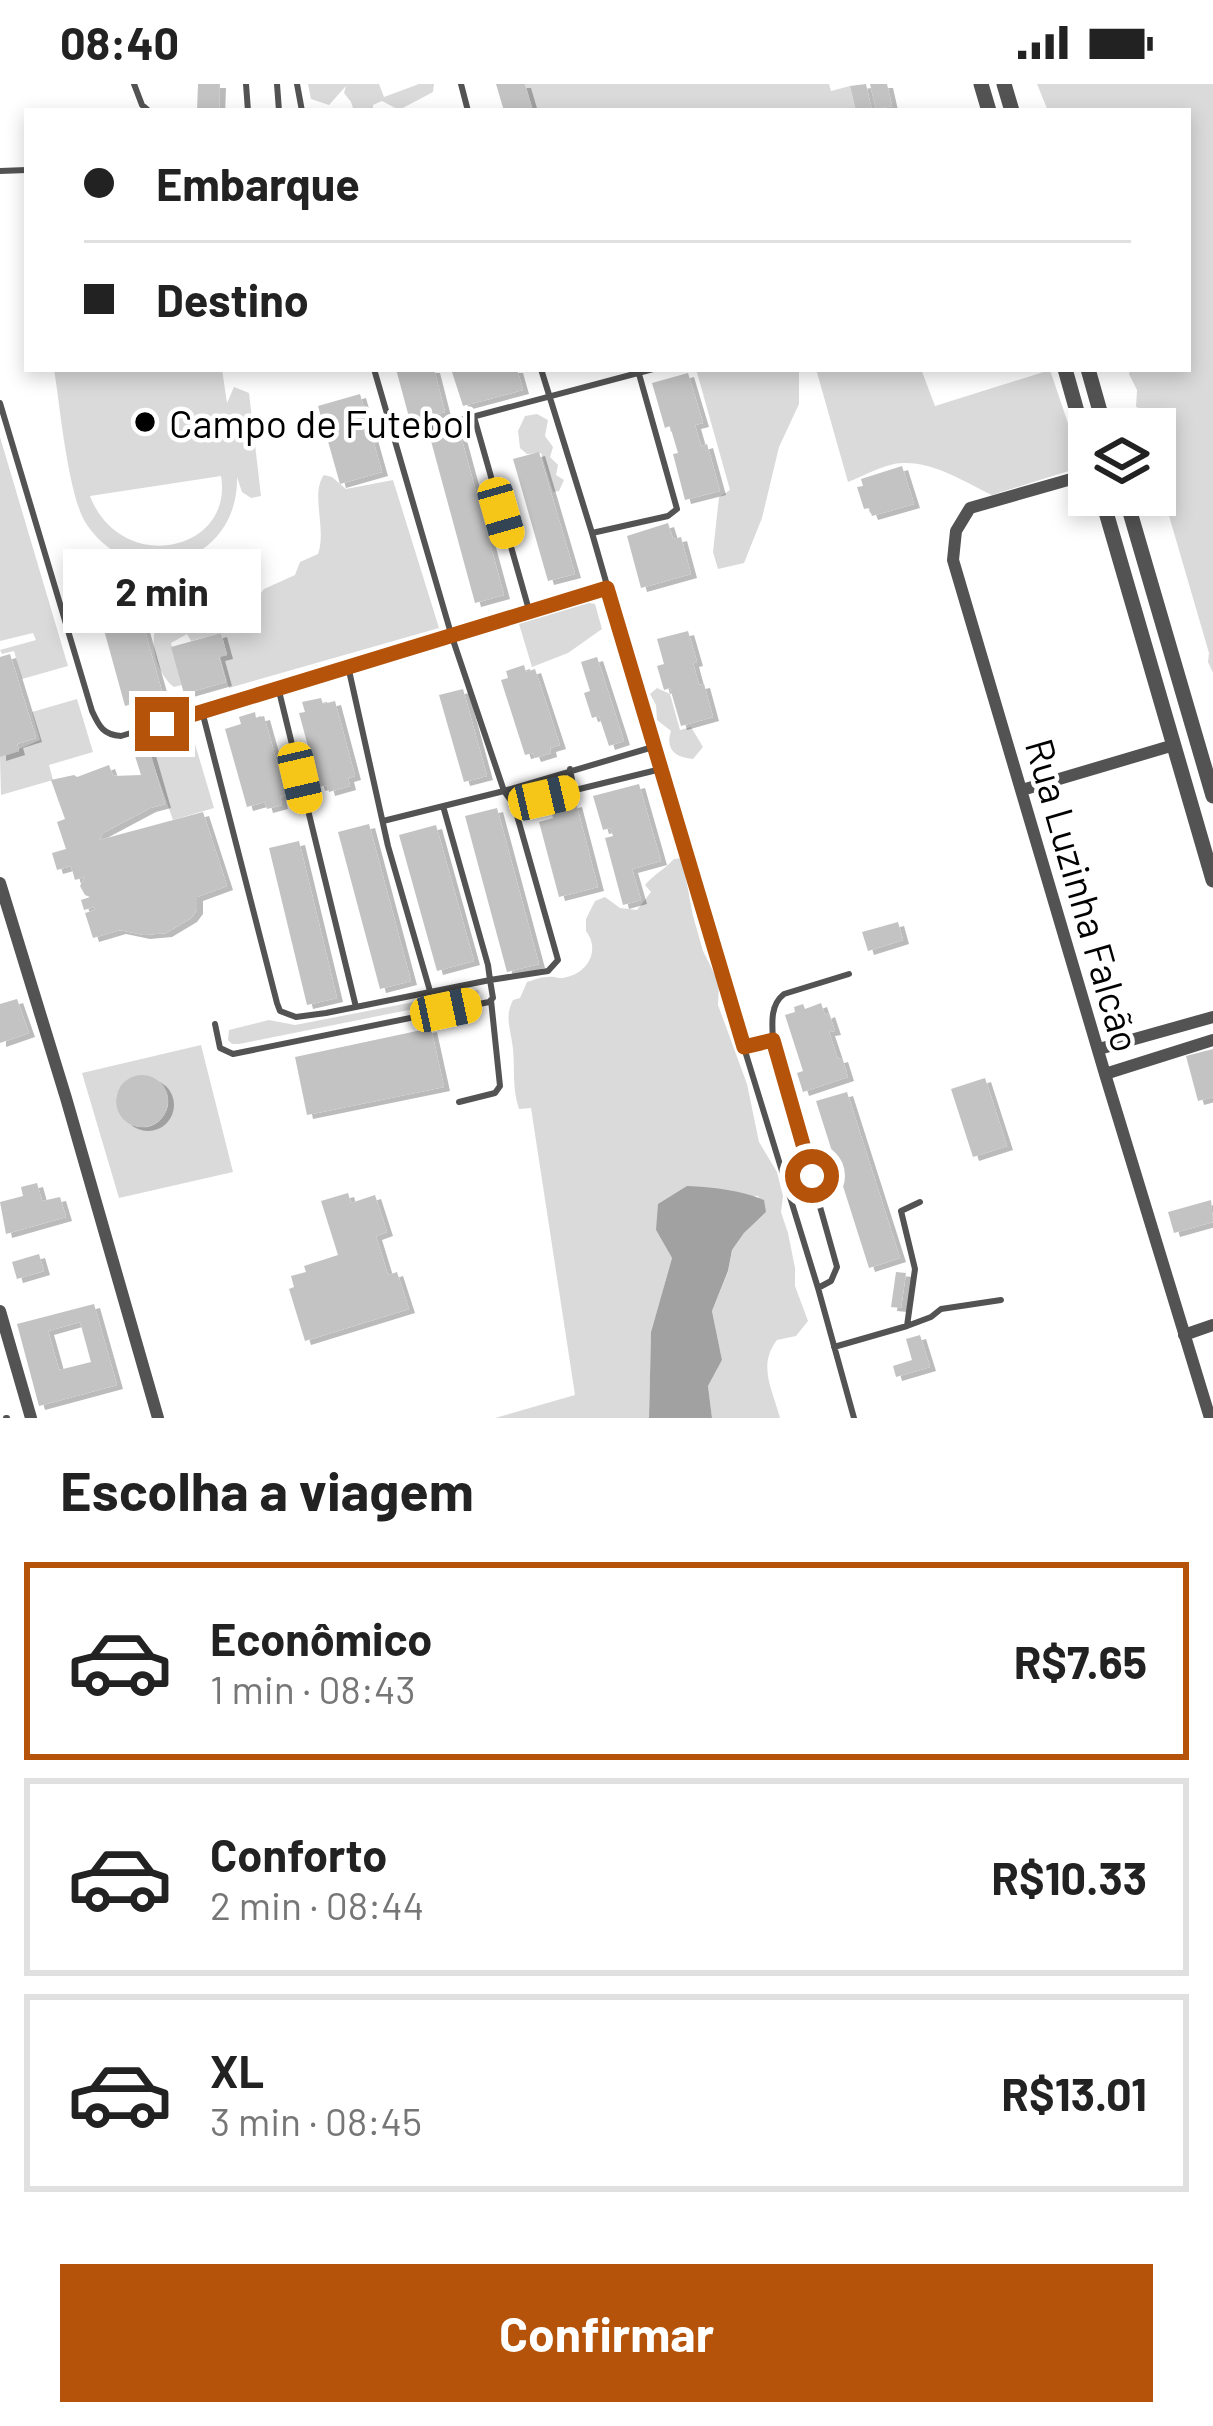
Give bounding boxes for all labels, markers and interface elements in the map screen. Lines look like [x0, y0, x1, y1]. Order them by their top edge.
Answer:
text: 08:40 [60, 15, 179, 69]
text: Embarque [156, 156, 360, 210]
text: Destino [156, 272, 309, 326]
place label: Campo de Futebol [169, 399, 473, 446]
map controls [1068, 408, 1176, 516]
button: layers [1068, 408, 1176, 516]
marker: Campo de Futebol [132, 409, 158, 435]
car [474, 473, 528, 553]
callout: 2 min [63, 550, 261, 634]
text: 2 min [115, 567, 209, 614]
route end [135, 697, 189, 751]
street label: Rua Luzinha Falcão [1017, 733, 1151, 1057]
car [274, 739, 326, 817]
car [505, 772, 583, 824]
car [407, 985, 485, 1035]
route start [785, 1149, 839, 1203]
text: Escolha a viagem [60, 1457, 474, 1522]
icon: car [66, 1607, 174, 1715]
text: Econômico [210, 1611, 432, 1665]
text: R$7.65 [1014, 1634, 1147, 1688]
text: 1 min · 08:43 [210, 1665, 416, 1712]
icon: car [66, 1823, 174, 1931]
text: Conforto [210, 1827, 387, 1881]
text: R$10.33 [991, 1850, 1147, 1904]
text: 2 min · 08:44 [210, 1881, 424, 1928]
icon: car [66, 2039, 174, 2147]
text: XL [210, 2043, 264, 2097]
text: R$13.01 [1001, 2066, 1147, 2120]
text: 3 min · 08:45 [210, 2097, 422, 2144]
button: Confirmar [60, 2264, 1153, 2402]

